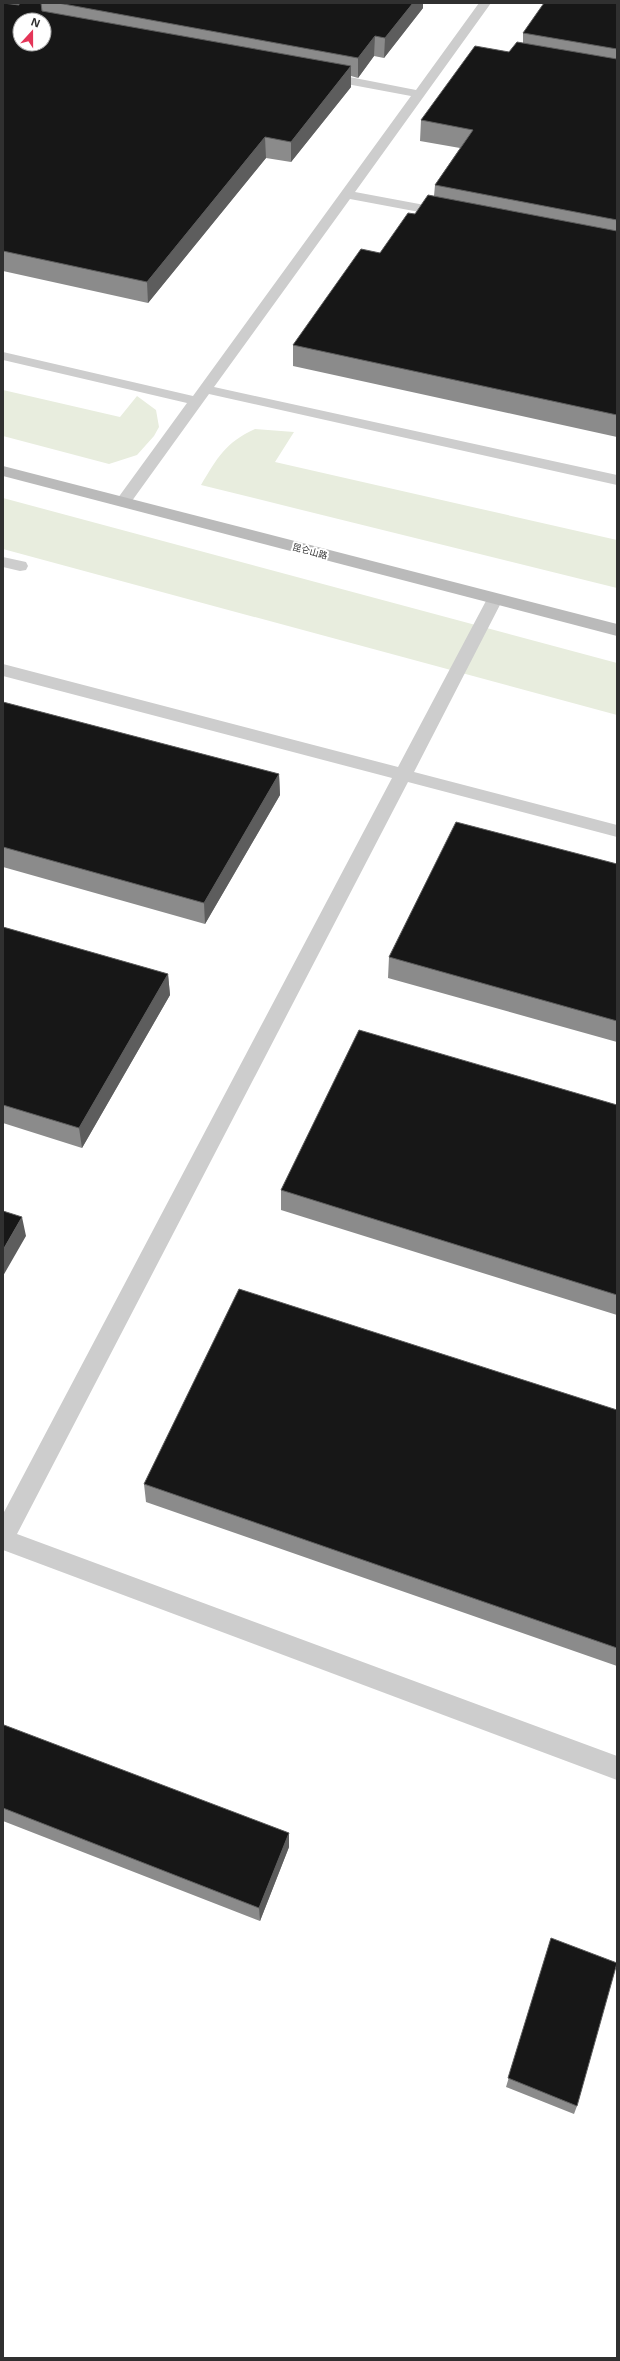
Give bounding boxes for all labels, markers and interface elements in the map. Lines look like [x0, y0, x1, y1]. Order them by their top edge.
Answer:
north arrow [12, 12, 52, 52]
text: N [29, 14, 43, 31]
street label: 昆仑山路 [291, 540, 329, 562]

